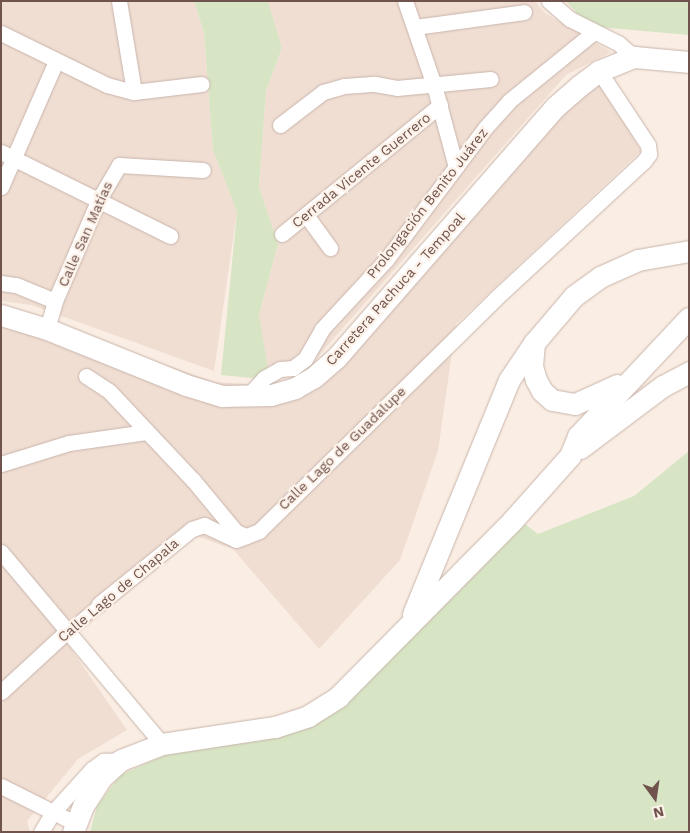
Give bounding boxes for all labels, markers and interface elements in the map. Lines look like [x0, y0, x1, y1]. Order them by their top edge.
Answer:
street label: Cerrada Vicente Guerrero [288, 109, 434, 231]
street label: Prolongación Benito Juárez [363, 124, 491, 282]
street label: Calle San Matías [54, 179, 116, 289]
street label: Carretera Pachuca - Tempoal [322, 209, 468, 369]
street label: Calle Lago de Guadalupe [275, 383, 409, 513]
street label: Calle Lago de Chapala [54, 535, 182, 645]
north arrow [630, 773, 680, 823]
text: N [652, 804, 666, 822]

